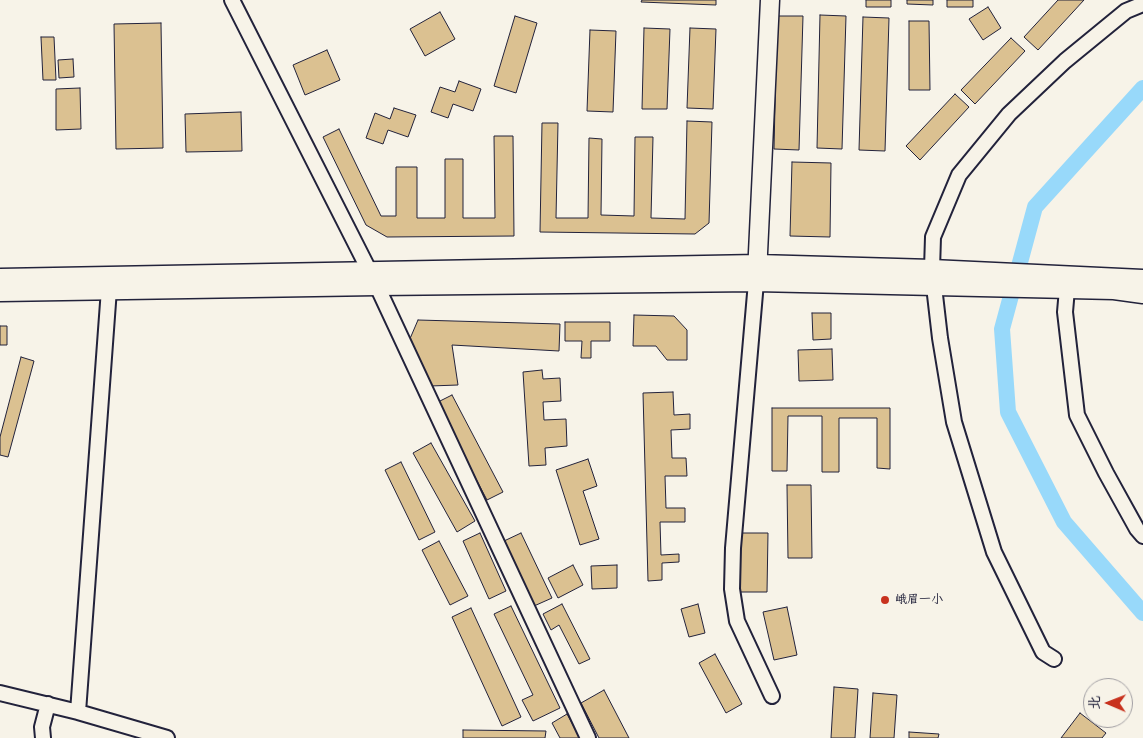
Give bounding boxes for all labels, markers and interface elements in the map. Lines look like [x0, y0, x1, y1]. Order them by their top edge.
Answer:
place label: 峨眉一小 [895, 593, 943, 607]
marker: 峨眉一小 [879, 594, 891, 606]
north arrow [1083, 678, 1133, 728]
text: 北 [1085, 696, 1103, 710]

